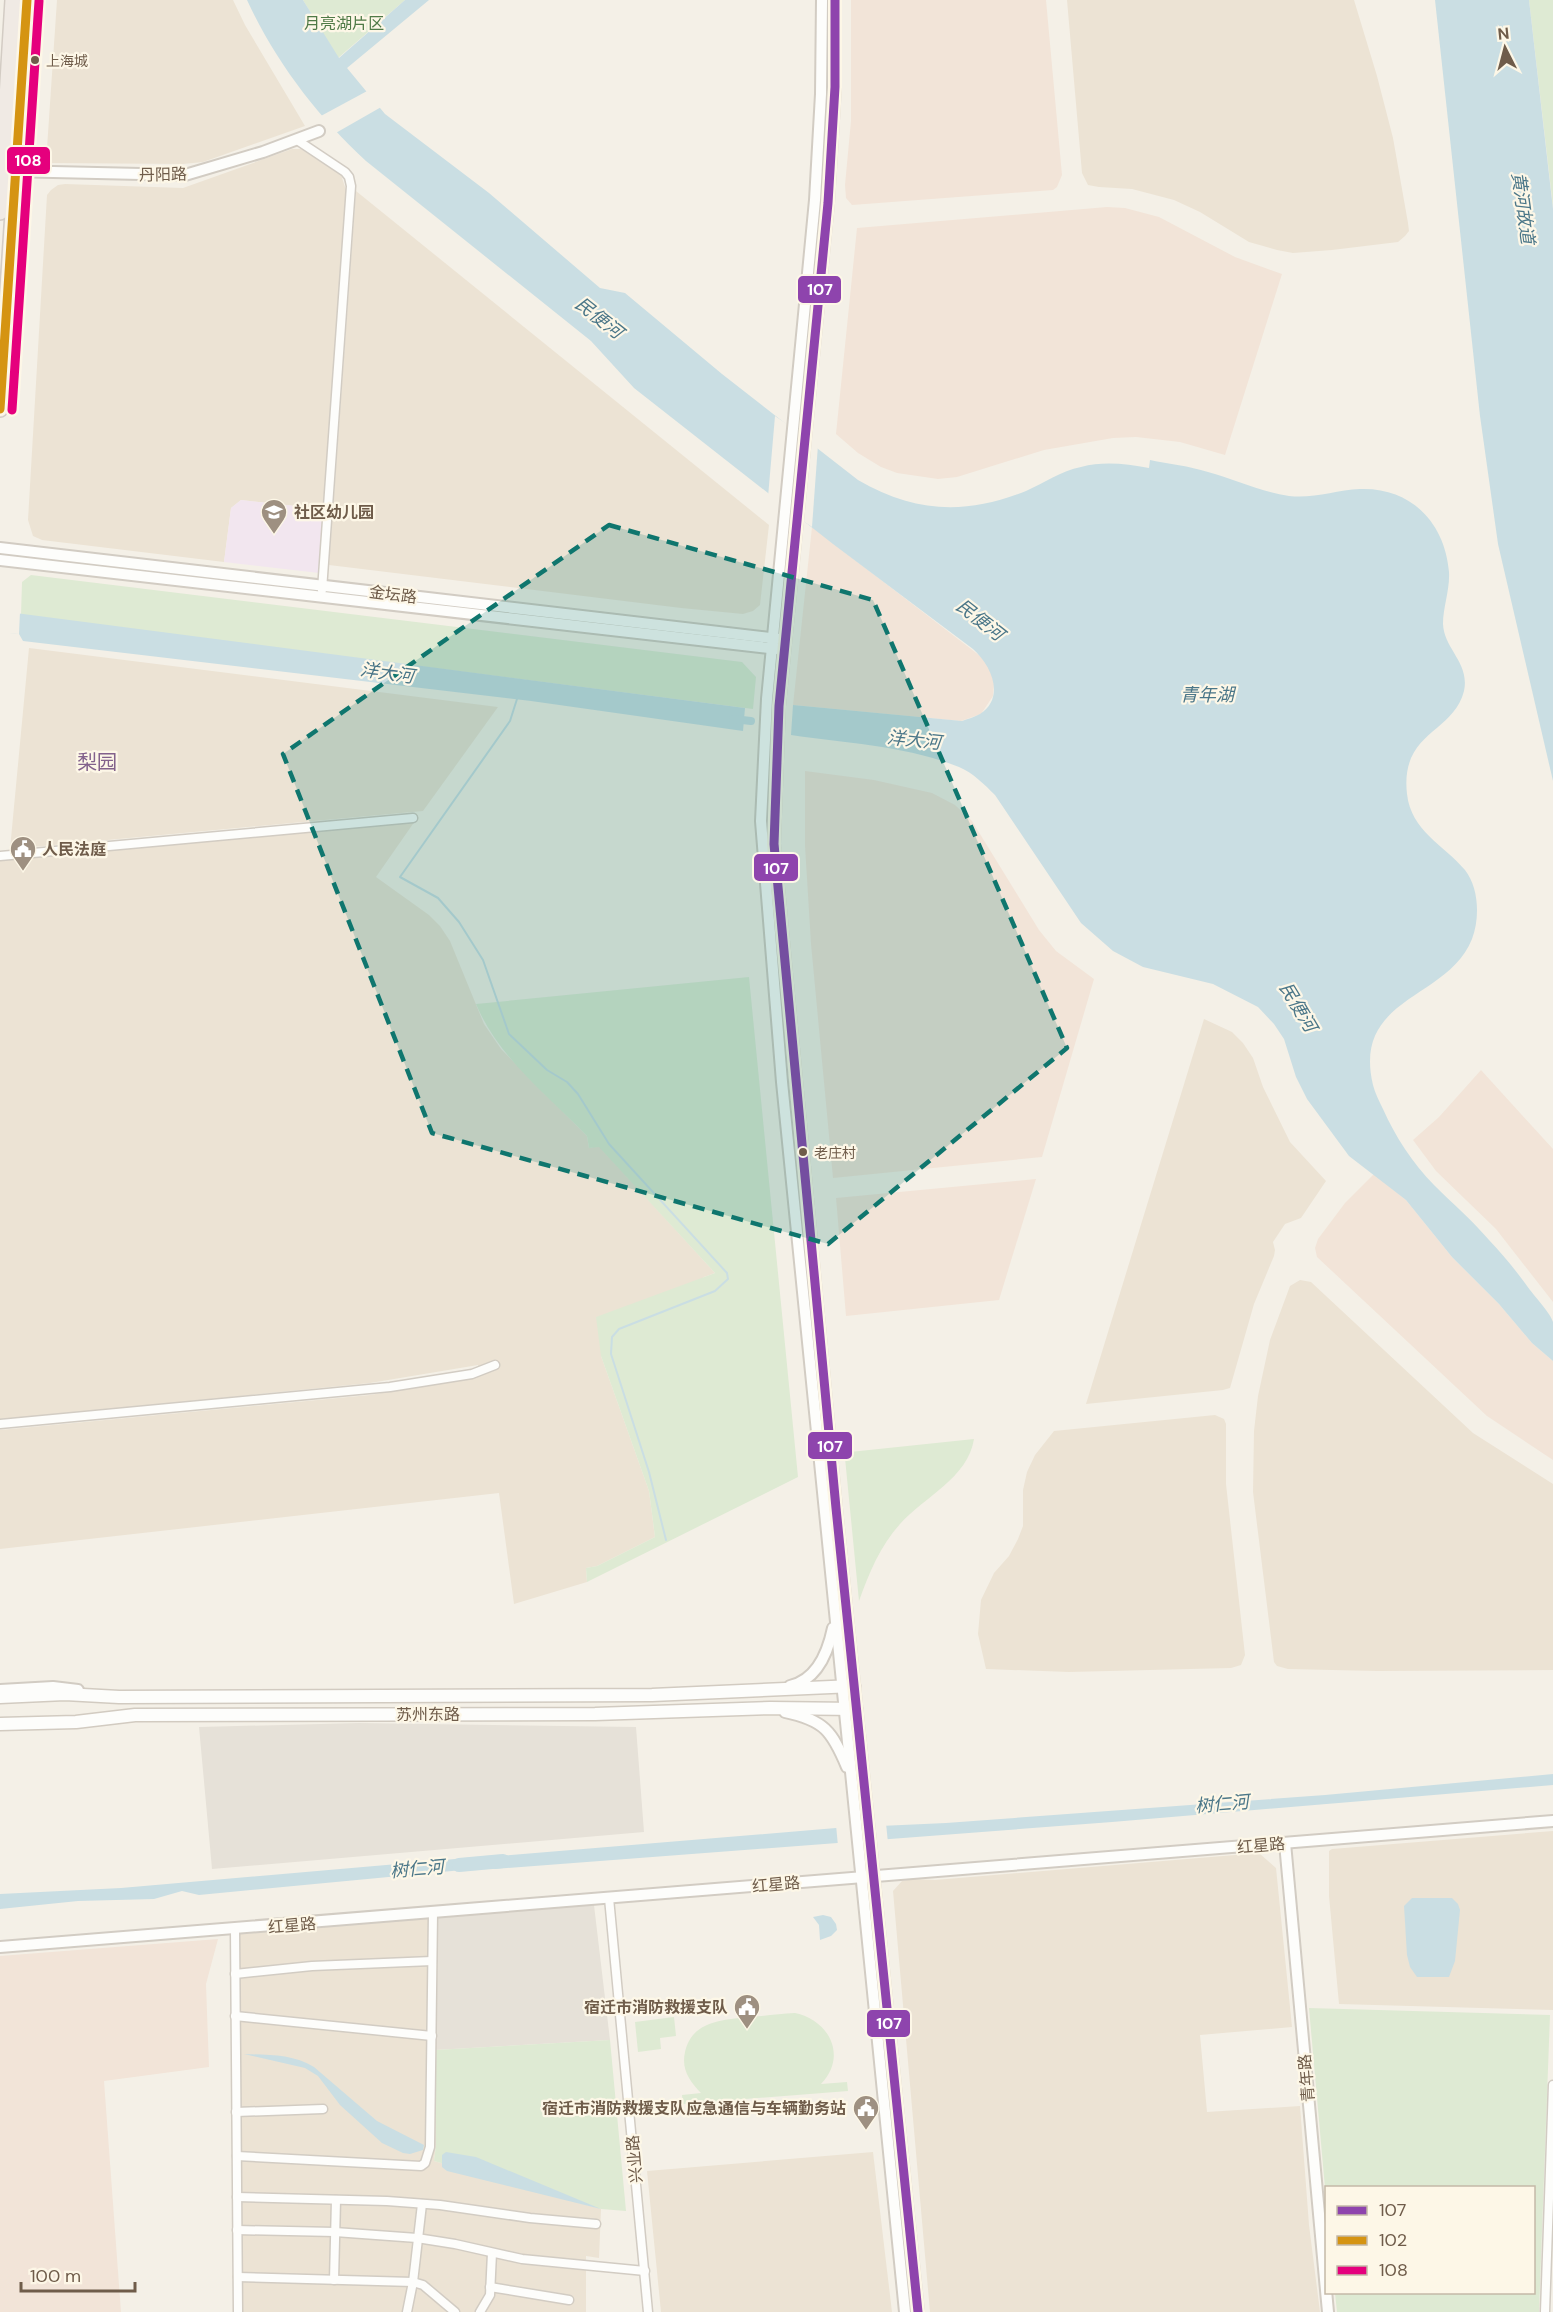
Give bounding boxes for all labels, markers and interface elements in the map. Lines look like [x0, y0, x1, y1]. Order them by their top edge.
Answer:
park label: 月亮湖片区 [304, 13, 384, 34]
north arrow [1475, 18, 1535, 78]
text: N [1497, 23, 1510, 45]
place label: 上海城 [46, 52, 88, 70]
marker: 上海城 [29, 54, 41, 66]
line badge: 108 [6, 146, 51, 175]
text: 108 [14, 150, 42, 171]
street label: 丹阳路 [139, 164, 187, 185]
water label: 黄河故道 [1506, 171, 1540, 248]
line badge: 107 [797, 275, 842, 304]
text: 107 [807, 279, 833, 300]
water label: 民便河 [570, 292, 630, 346]
school or university icon: 社区幼儿园 [259, 497, 289, 535]
place label: 社区幼儿园 [294, 502, 374, 523]
street label: 金坛路 [368, 581, 418, 608]
water label: 民便河 [951, 594, 1011, 648]
water label: 洋大河 [359, 657, 418, 689]
water label: 青年湖 [1180, 683, 1237, 707]
water label: 洋大河 [886, 725, 945, 755]
district label: 梨园 [77, 749, 117, 775]
public building icon: 人民法庭 [8, 834, 38, 872]
place label: 人民法庭 [42, 839, 106, 860]
line badge: 107 [753, 853, 799, 882]
text: 107 [763, 858, 789, 879]
water label: 民便河 [1274, 978, 1324, 1039]
place label: 老庄村 [814, 1144, 856, 1162]
marker: 老庄村 [797, 1146, 809, 1158]
line badge: 107 [807, 1431, 853, 1460]
text: 107 [817, 1436, 843, 1457]
street label: 苏州东路 [396, 1704, 460, 1725]
water label: 树仁河 [1194, 1789, 1253, 1818]
street label: 红星路 [1236, 1833, 1286, 1858]
water label: 树仁河 [389, 1854, 448, 1883]
street label: 红星路 [751, 1872, 801, 1897]
street label: 红星路 [267, 1913, 317, 1938]
public building icon: 宿迁市消防救援支队 [732, 1992, 762, 2030]
place label: 宿迁市消防救援支队 [584, 1997, 728, 2018]
line badge: 107 [866, 2009, 911, 2038]
text: 107 [876, 2013, 902, 2034]
street label: 青年路 [1294, 2053, 1319, 2103]
public building icon: 宿迁市消防救援支队应急通信与车辆勤务站 [851, 2093, 881, 2131]
place label: 宿迁市消防救援支队应急通信与车辆勤务站 [542, 2098, 846, 2119]
street label: 兴业路 [622, 2134, 647, 2184]
legend [1325, 2186, 1535, 2294]
text: 107 [1379, 2198, 1406, 2222]
text: 102 [1379, 2228, 1407, 2252]
scale bar [21, 2255, 135, 2293]
text: 108 [1379, 2258, 1408, 2282]
text: 100 m [30, 2264, 81, 2288]

